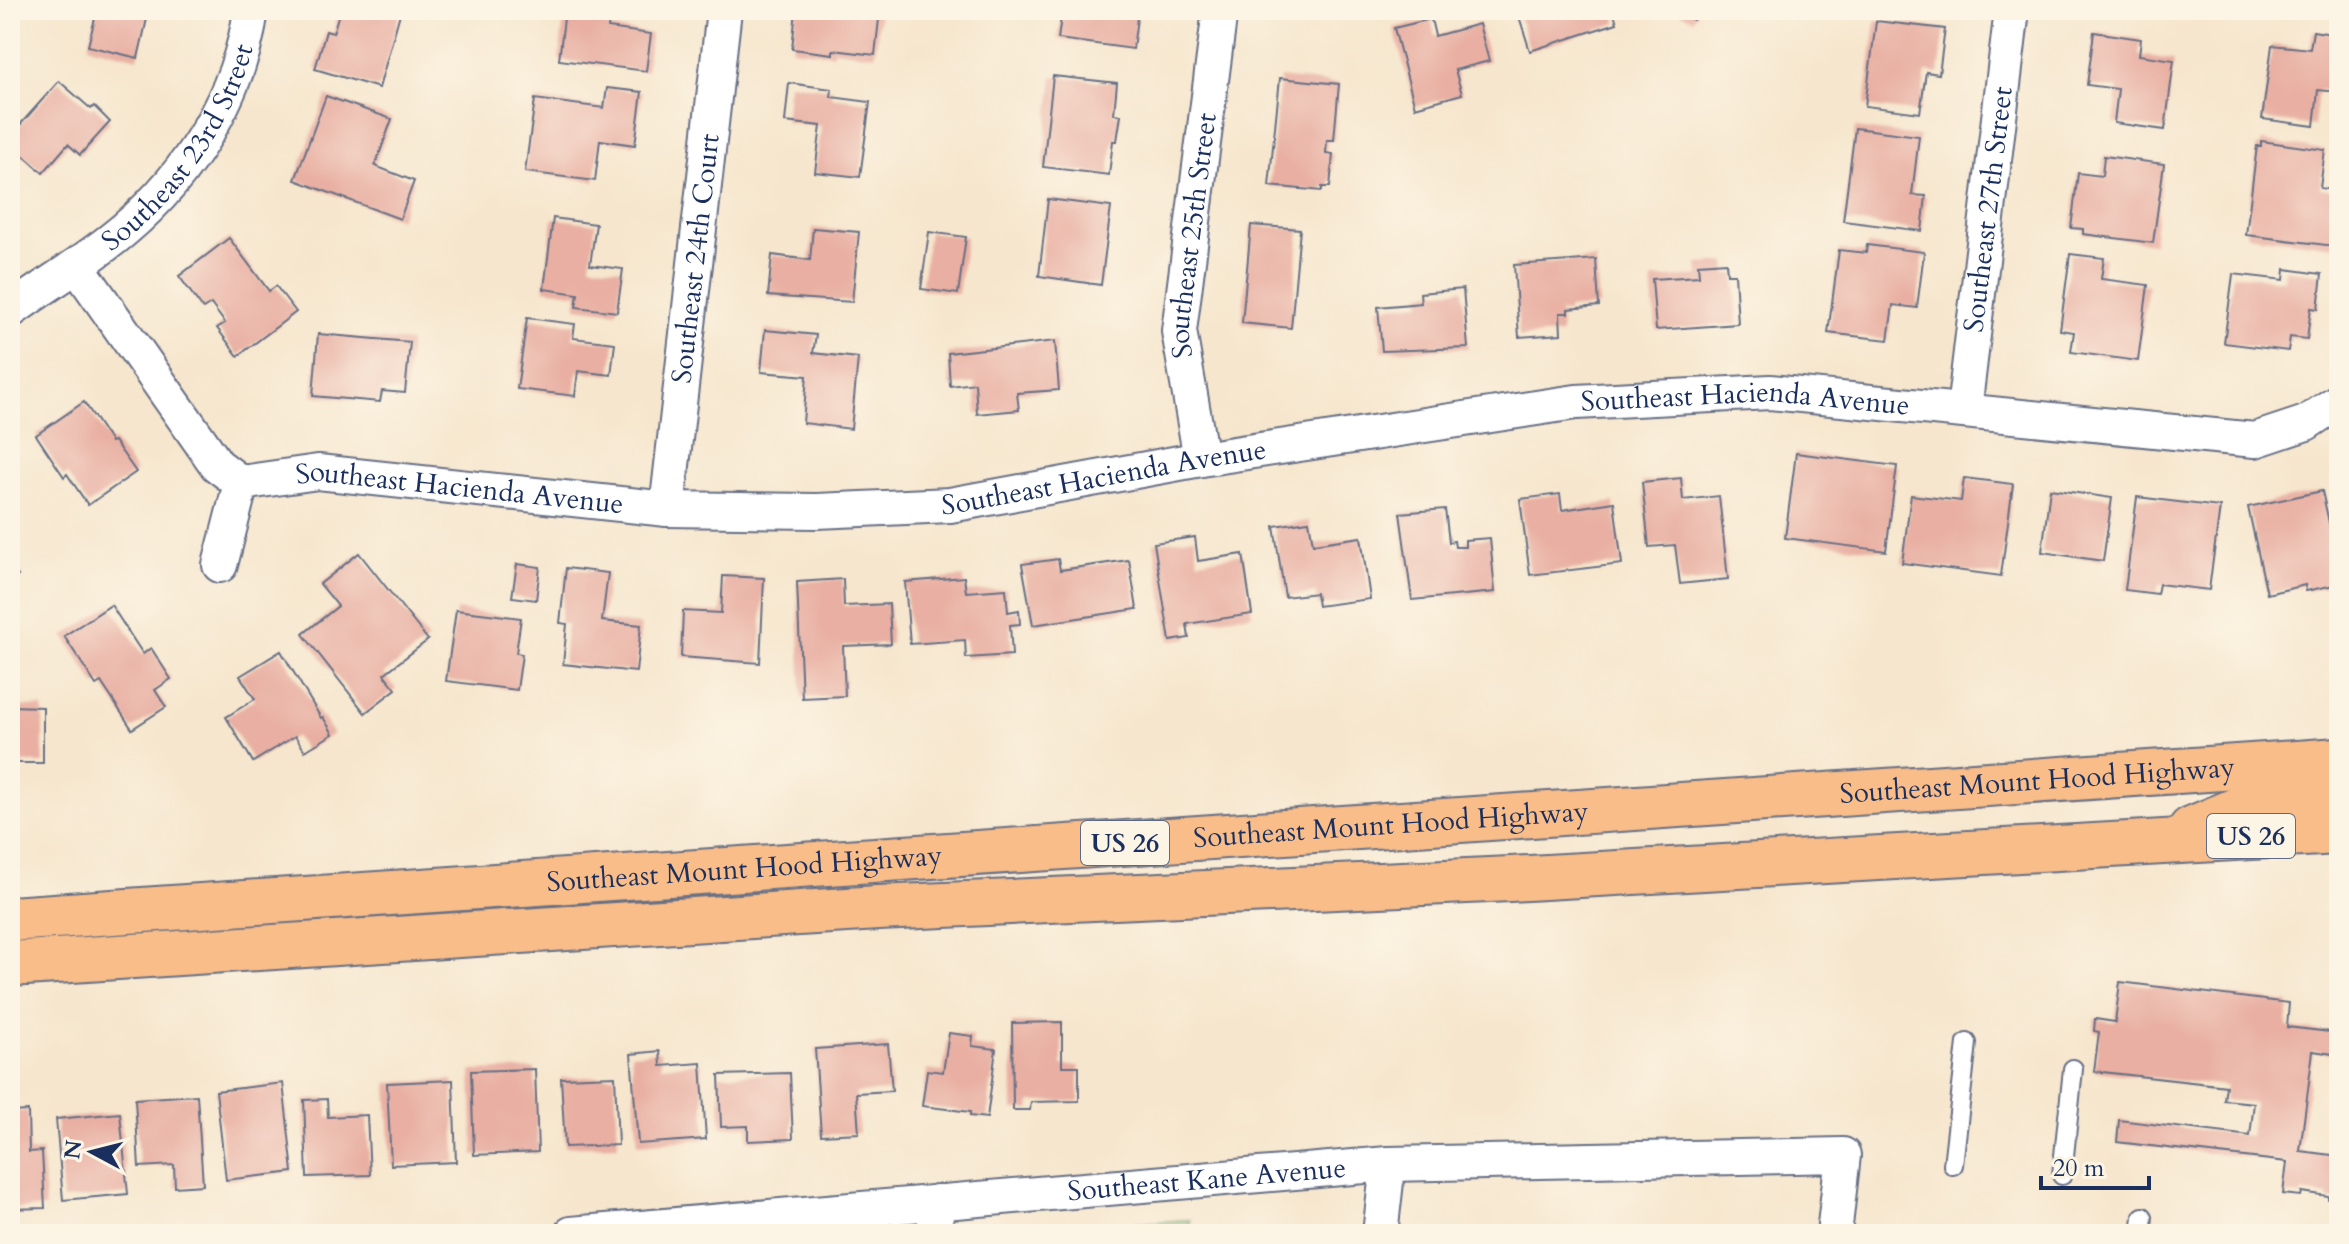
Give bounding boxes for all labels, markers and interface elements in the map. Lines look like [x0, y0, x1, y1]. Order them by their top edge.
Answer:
street label: Southeast 23rd Street [94, 40, 263, 260]
street label: Southeast 27th Street [1954, 84, 2022, 334]
street label: Southeast 25th Street [1160, 110, 1226, 361]
street label: Southeast 24th Court [662, 132, 729, 385]
street label: Southeast Hacienda Avenue [1580, 373, 1911, 425]
street label: Southeast Hacienda Avenue [940, 430, 1269, 524]
street label: Southeast Hacienda Avenue [293, 452, 625, 523]
street label: Southeast Mount Hood Highway [1838, 748, 2237, 813]
street label: Southeast Mount Hood Highway [1192, 792, 1590, 857]
road number: US 26 [2207, 814, 2295, 858]
road number: US 26 [1081, 821, 1169, 865]
street label: Southeast Mount Hood Highway [545, 836, 944, 901]
north arrow [52, 1112, 132, 1192]
text: N [57, 1138, 89, 1161]
scale bar [2041, 1140, 2149, 1190]
street label: Southeast Kane Avenue [1066, 1149, 1347, 1210]
text: 20 m [2053, 1152, 2105, 1185]

